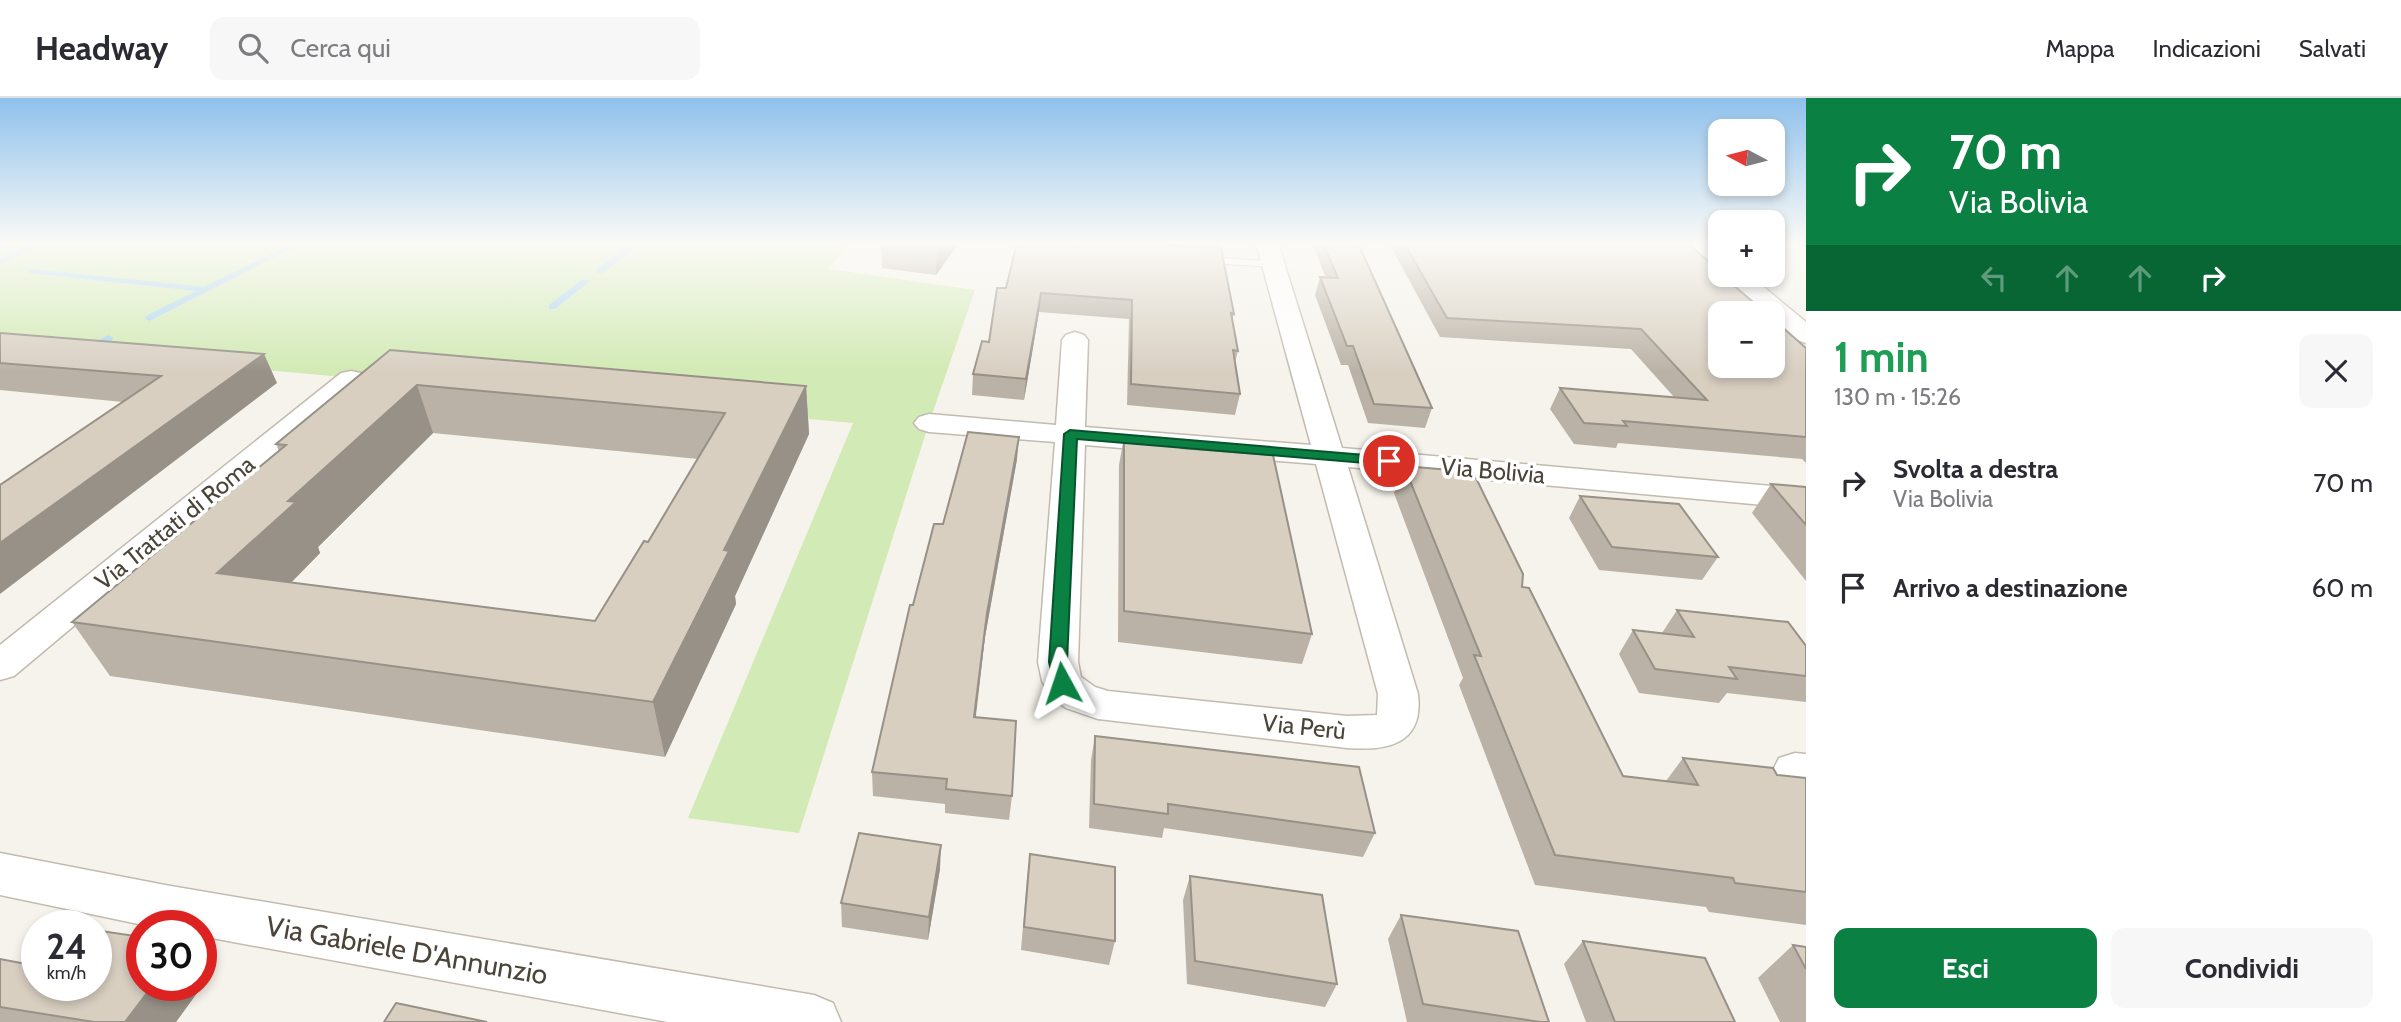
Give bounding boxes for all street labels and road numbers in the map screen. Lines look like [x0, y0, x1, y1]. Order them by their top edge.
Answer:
street label: Via Trattati di Roma [89, 449, 261, 596]
street label: Via Bolivia [1440, 452, 1547, 490]
street label: Via Perù [1261, 708, 1347, 745]
street label: Via Gabriele D'Annunzio [264, 908, 550, 992]

